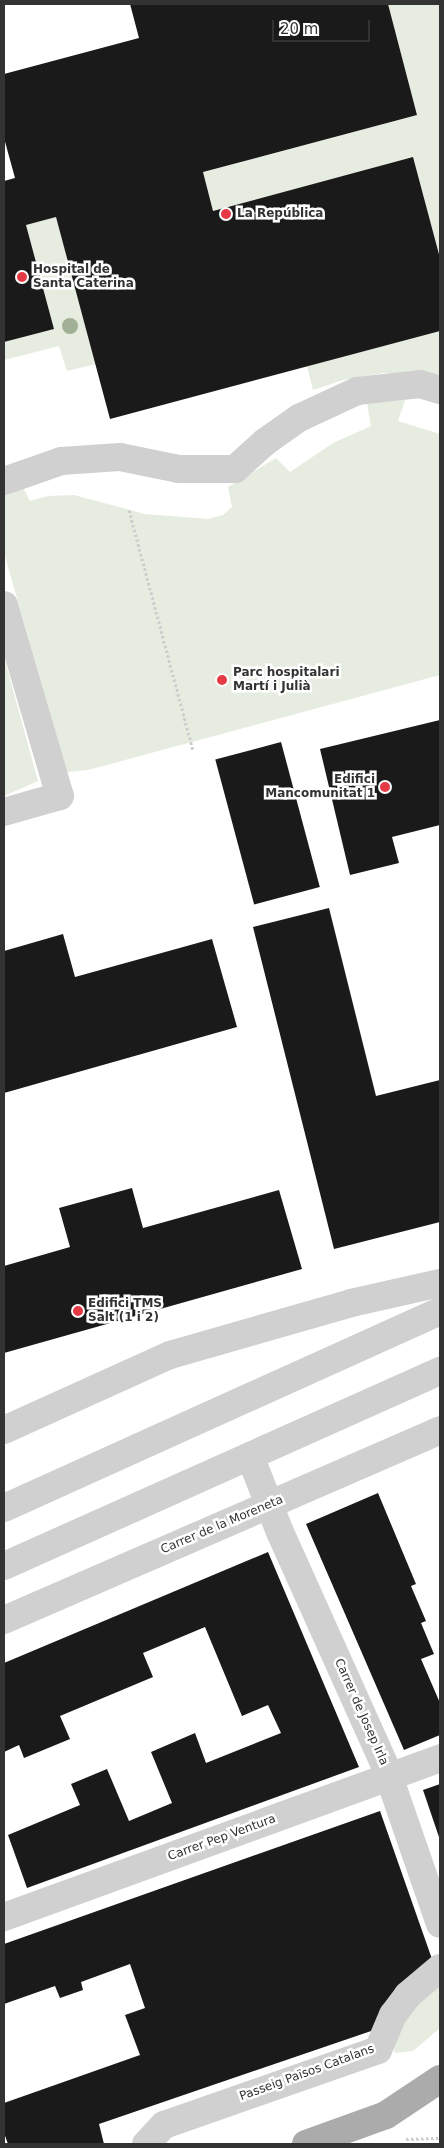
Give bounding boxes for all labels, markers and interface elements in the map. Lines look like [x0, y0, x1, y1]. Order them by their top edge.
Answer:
scale bar [274, 10, 372, 42]
text: 20 m [280, 20, 318, 38]
marker: La República [219, 207, 233, 221]
place label: La República [237, 207, 323, 221]
place label: Hospital de Santa Caterina [33, 263, 134, 291]
marker: Hospital de Santa Caterina [15, 270, 29, 284]
place label: Parc hospitalari Martí i Julià [233, 666, 339, 694]
marker: Parc hospitalari Martí i Julià [215, 673, 229, 687]
place label: Edifici Mancomunitat 1 [265, 773, 375, 801]
marker: Edifici Mancomunitat 1 [379, 781, 391, 793]
place label: Edifici TMS Salt (1 i 2) [88, 1297, 162, 1325]
marker: Edifici TMS Salt (1 i 2) [72, 1305, 84, 1317]
street label: Carrer de la Moreneta [159, 1493, 285, 1557]
street label: Carrer de Josep Irla [331, 1656, 391, 1768]
street label: Carrer Pep Ventura [166, 1812, 278, 1864]
street label: Passeig Països Catalans [238, 2042, 376, 2104]

